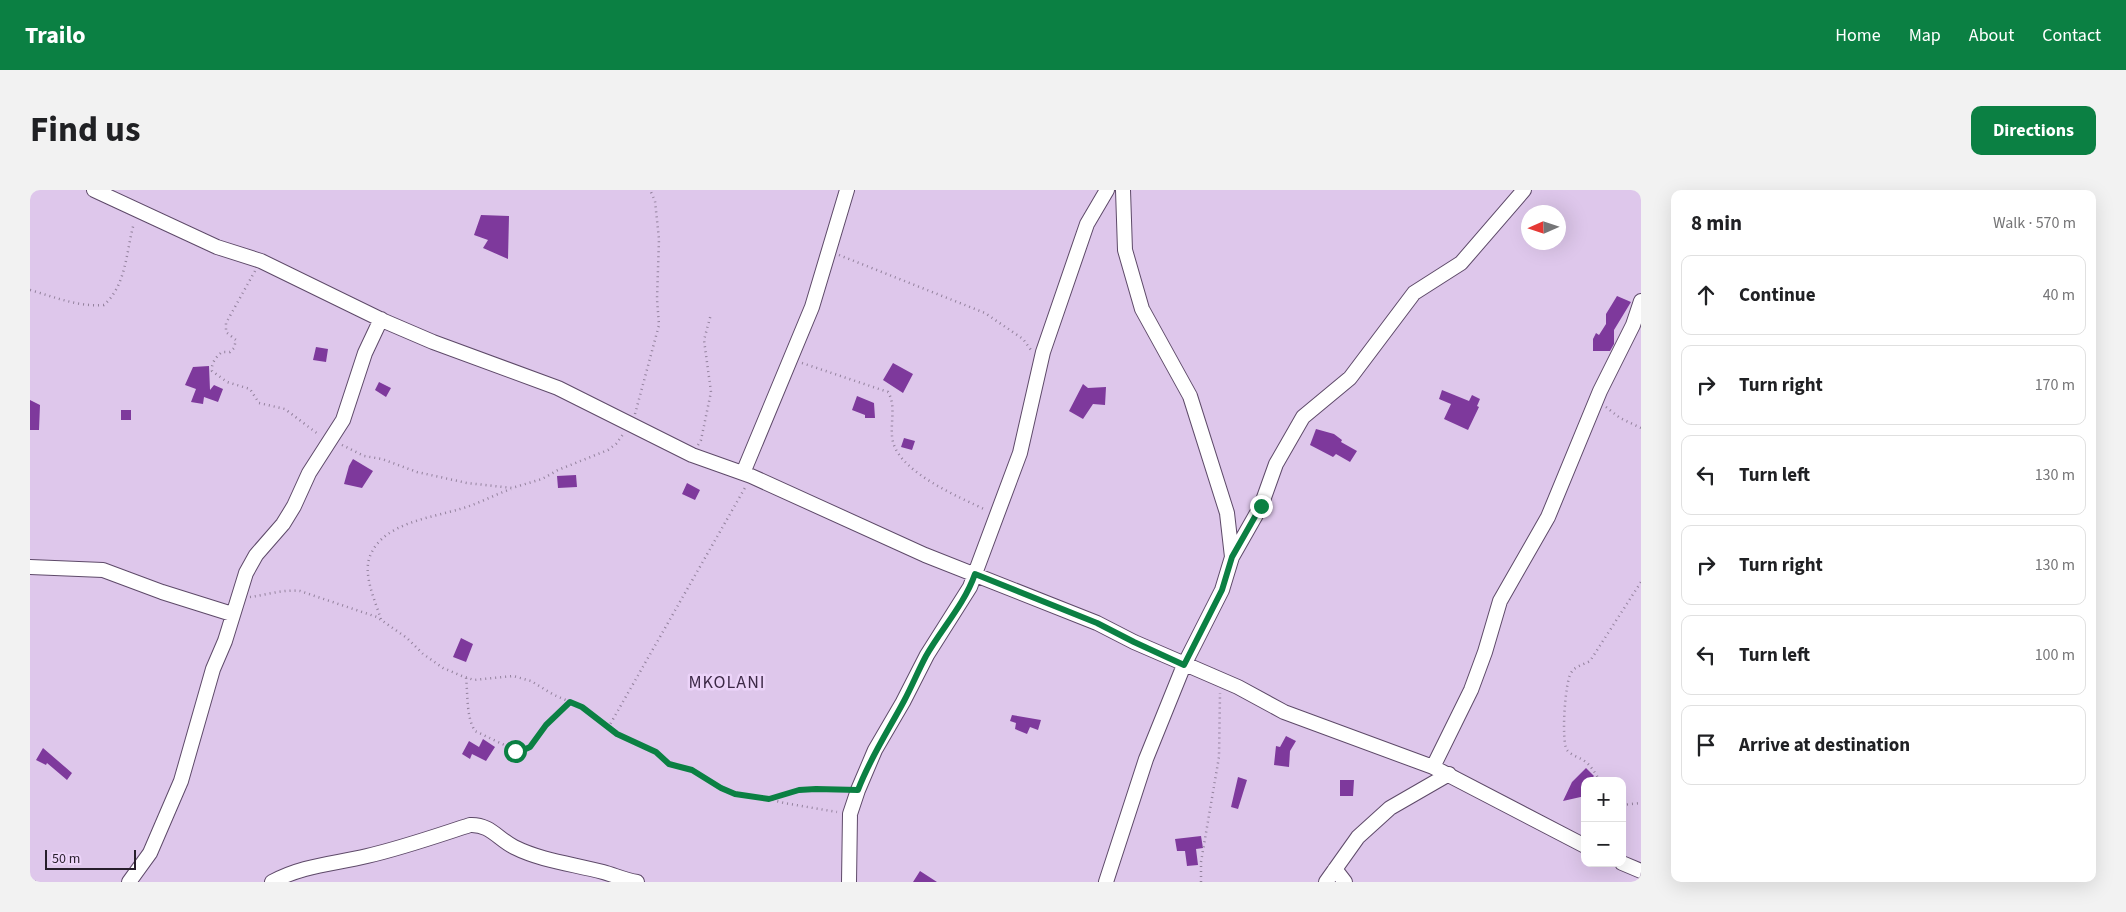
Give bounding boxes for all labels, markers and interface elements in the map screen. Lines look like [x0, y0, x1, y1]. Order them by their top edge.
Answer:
text: Trailo [25, 18, 86, 53]
text: Home [1835, 23, 1881, 48]
text: Map [1909, 23, 1941, 48]
text: About [1969, 23, 2014, 48]
text: Contact [2042, 23, 2101, 48]
text: Find us [30, 105, 140, 155]
button: Directions [1971, 106, 2096, 155]
north arrow [1521, 205, 1566, 250]
text: 8 min [1691, 208, 1742, 238]
text: Walk · 570 m [1993, 212, 2076, 234]
icon: ahead [1692, 281, 1720, 309]
text: Continue [1739, 282, 1816, 309]
text: 40 m [2043, 284, 2075, 306]
icon: right [1692, 371, 1720, 399]
text: Turn right [1739, 372, 1823, 399]
text: 170 m [2035, 374, 2075, 396]
icon: left [1692, 461, 1720, 489]
text: Turn left [1739, 462, 1810, 489]
text: 130 m [2035, 464, 2075, 486]
route end [1250, 495, 1273, 518]
icon: right [1692, 551, 1720, 579]
text: Turn right [1739, 552, 1823, 579]
text: 130 m [2035, 554, 2075, 576]
icon: left [1692, 641, 1720, 669]
text: Turn left [1739, 642, 1810, 669]
text: 100 m [2035, 644, 2075, 666]
district label: MKOLANI [688, 670, 766, 695]
icon: arrive [1692, 731, 1720, 759]
text: Arrive at destination [1739, 732, 1910, 759]
route start [504, 740, 527, 763]
map controls [1581, 777, 1626, 867]
button: + [1581, 777, 1626, 822]
button: − [1581, 822, 1626, 867]
scale bar [45, 847, 136, 870]
text: 50 m [52, 849, 80, 869]

